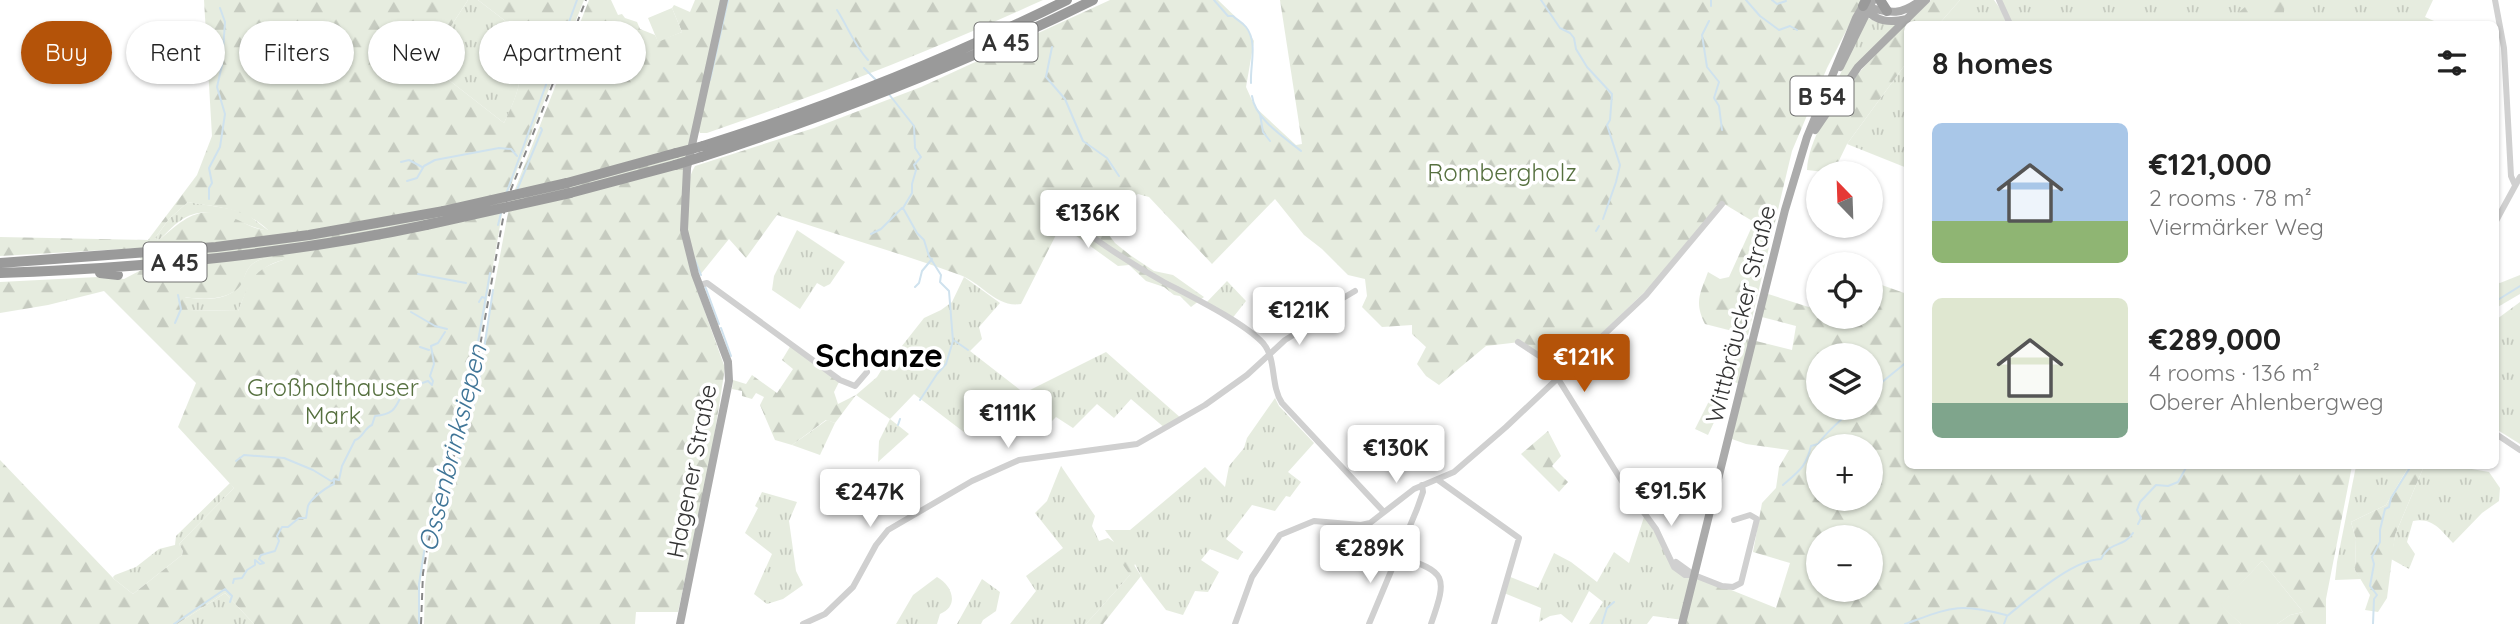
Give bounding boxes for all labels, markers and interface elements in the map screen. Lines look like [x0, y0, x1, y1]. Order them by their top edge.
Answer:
chip: Buy [21, 21, 112, 84]
chip: Rent [126, 21, 225, 84]
chip: Filters [239, 21, 354, 84]
chip: New [368, 21, 465, 84]
chip: Apartment [479, 21, 646, 84]
road number: A 45 [974, 22, 1038, 61]
text: 8 homes [1932, 44, 2053, 82]
icon: filters [2433, 44, 2471, 82]
road number: B 54 [1790, 76, 1854, 116]
text: €121,000 [2149, 145, 2272, 183]
icon: home [1988, 151, 2072, 235]
park label: Rombergholz [1427, 157, 1577, 187]
north arrow [1806, 161, 1883, 238]
map controls [1806, 161, 1883, 602]
text: 2 rooms · 78 m² [2149, 183, 2312, 212]
pin: €136K [1039, 190, 1137, 250]
text: €136K [1056, 198, 1120, 227]
street label: Wittbräucker Straße [1698, 202, 1782, 426]
text: Viermärker Weg [2149, 212, 2324, 241]
road number: A 45 [144, 243, 206, 282]
button: locate [1806, 252, 1883, 329]
pin: €121K [1250, 288, 1348, 347]
text: €121K [1269, 295, 1329, 324]
text: €289,000 [2149, 320, 2281, 358]
icon: home [1988, 326, 2072, 410]
pin: €121K [1535, 334, 1633, 394]
district label: Schanze [815, 335, 943, 375]
water label: Ossenbrinksiepen [410, 340, 494, 555]
text: €121K [1554, 342, 1614, 371]
button: layers [1806, 343, 1883, 420]
text: 4 rooms · 136 m² [2149, 358, 2320, 387]
park label: Großholthauser Mark [247, 372, 419, 430]
street label: Hagener Straße [659, 382, 723, 560]
text: Oberer Ahlenbergweg [2149, 387, 2384, 416]
pin: €111K [959, 391, 1057, 450]
text: €111K [980, 398, 1036, 427]
pin: €130K [1347, 426, 1445, 485]
text: €130K [1364, 433, 1428, 462]
button: + [1806, 434, 1883, 511]
pin: €91.5K [1614, 468, 1728, 528]
pin: €247K [821, 470, 919, 529]
text: €91.5K [1636, 476, 1706, 505]
text: €247K [836, 477, 904, 506]
button: − [1806, 525, 1883, 602]
pin: €289K [1321, 526, 1419, 585]
text: €289K [1336, 533, 1404, 562]

